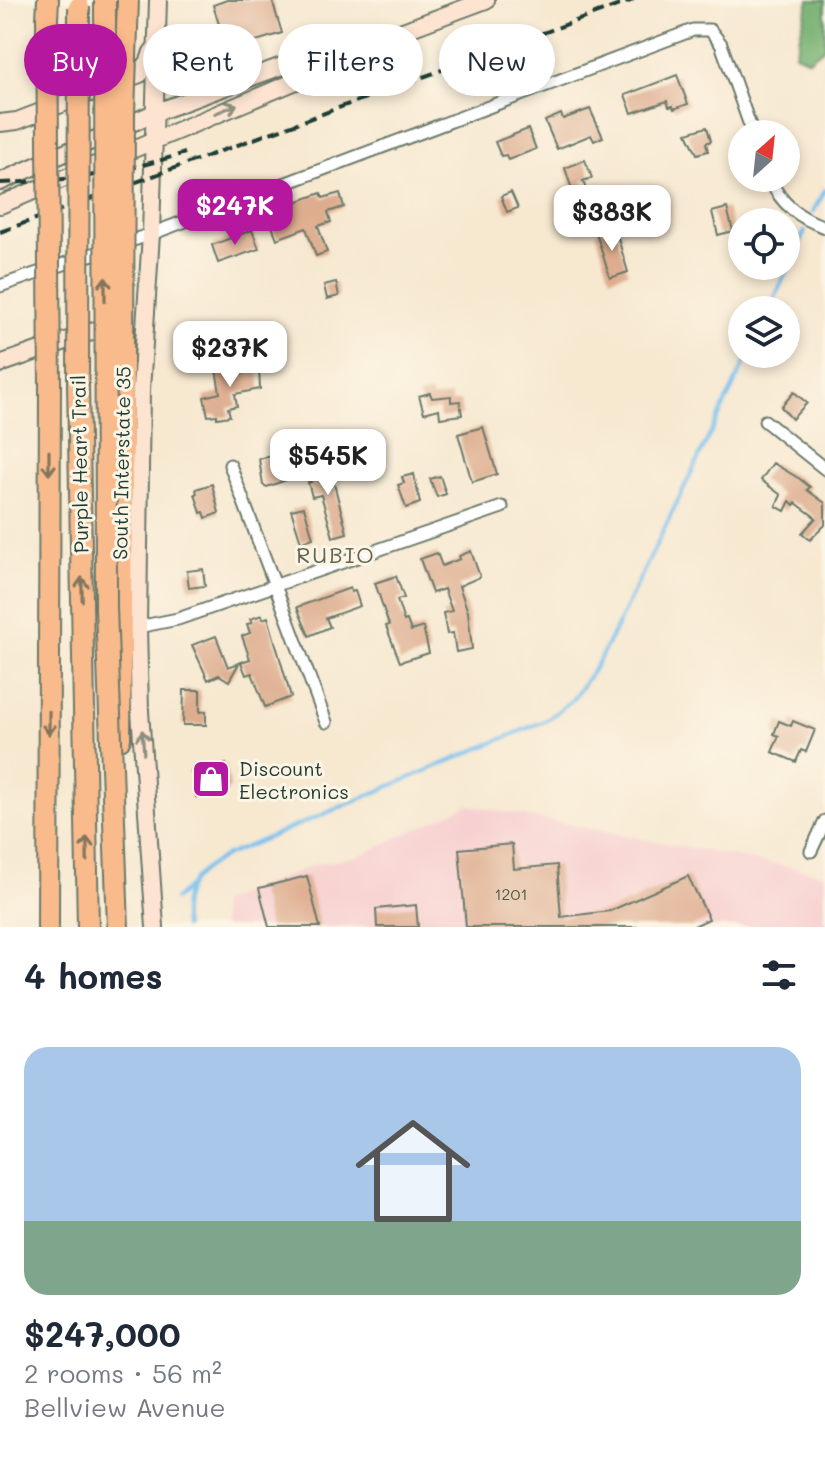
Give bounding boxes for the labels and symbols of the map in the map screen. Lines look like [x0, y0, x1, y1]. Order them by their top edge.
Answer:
one-way arrow [213, 101, 238, 116]
north arrow [728, 120, 800, 192]
pin: $247K [179, 179, 291, 247]
pin: $383K [556, 185, 668, 253]
one-way arrow [97, 276, 113, 303]
pin: $237K [174, 321, 286, 389]
street label: South Interstate 35 [106, 366, 136, 560]
street label: Purple Heart Trail [64, 375, 94, 553]
pin: $545K [272, 429, 384, 497]
one-way arrow [41, 449, 57, 476]
district label: RUBIO [296, 540, 376, 569]
one-way arrow [74, 576, 89, 603]
one-way arrow [41, 709, 56, 736]
one-way arrow [135, 729, 150, 756]
place label: Discount Electronics [239, 755, 349, 804]
shop icon: Discount Electronics [190, 758, 232, 800]
one-way arrow [79, 836, 94, 863]
house number: 1201 [494, 883, 528, 904]

